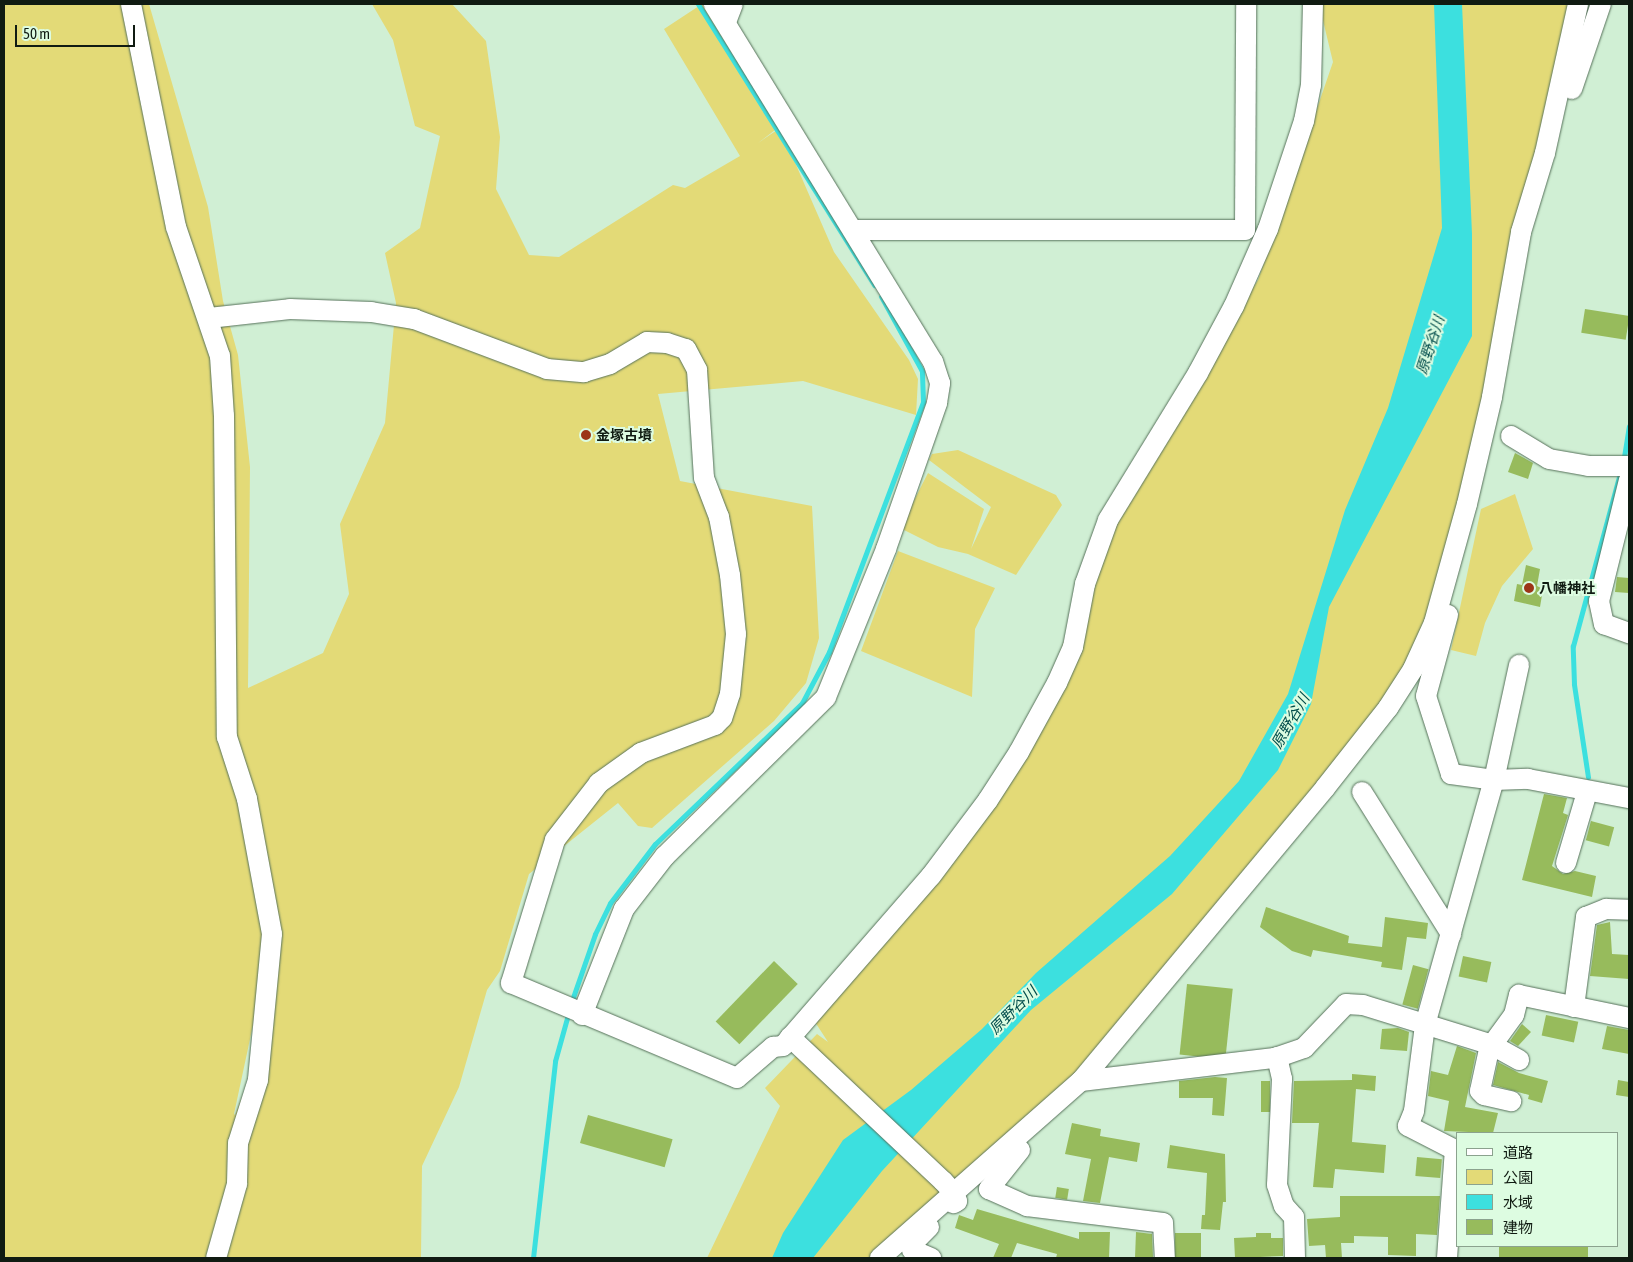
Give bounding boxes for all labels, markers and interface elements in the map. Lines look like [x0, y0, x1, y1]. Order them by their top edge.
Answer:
scale bar [18, 15, 138, 47]
text: 50 m [23, 25, 50, 42]
water label: 原野谷川 [1412, 314, 1448, 376]
place label: 金塚古墳 [596, 427, 652, 443]
marker: 金塚古墳 [580, 429, 592, 441]
place label: 八幡神社 [1539, 580, 1595, 596]
marker: 八幡神社 [1523, 582, 1535, 594]
water label: 原野谷川 [1267, 691, 1313, 751]
water label: 原野谷川 [985, 982, 1041, 1038]
legend [1456, 1132, 1618, 1247]
text: 道路 [1503, 1144, 1533, 1161]
text: 公園 [1503, 1169, 1533, 1186]
text: 水域 [1503, 1194, 1533, 1211]
text: 建物 [1503, 1219, 1533, 1236]

